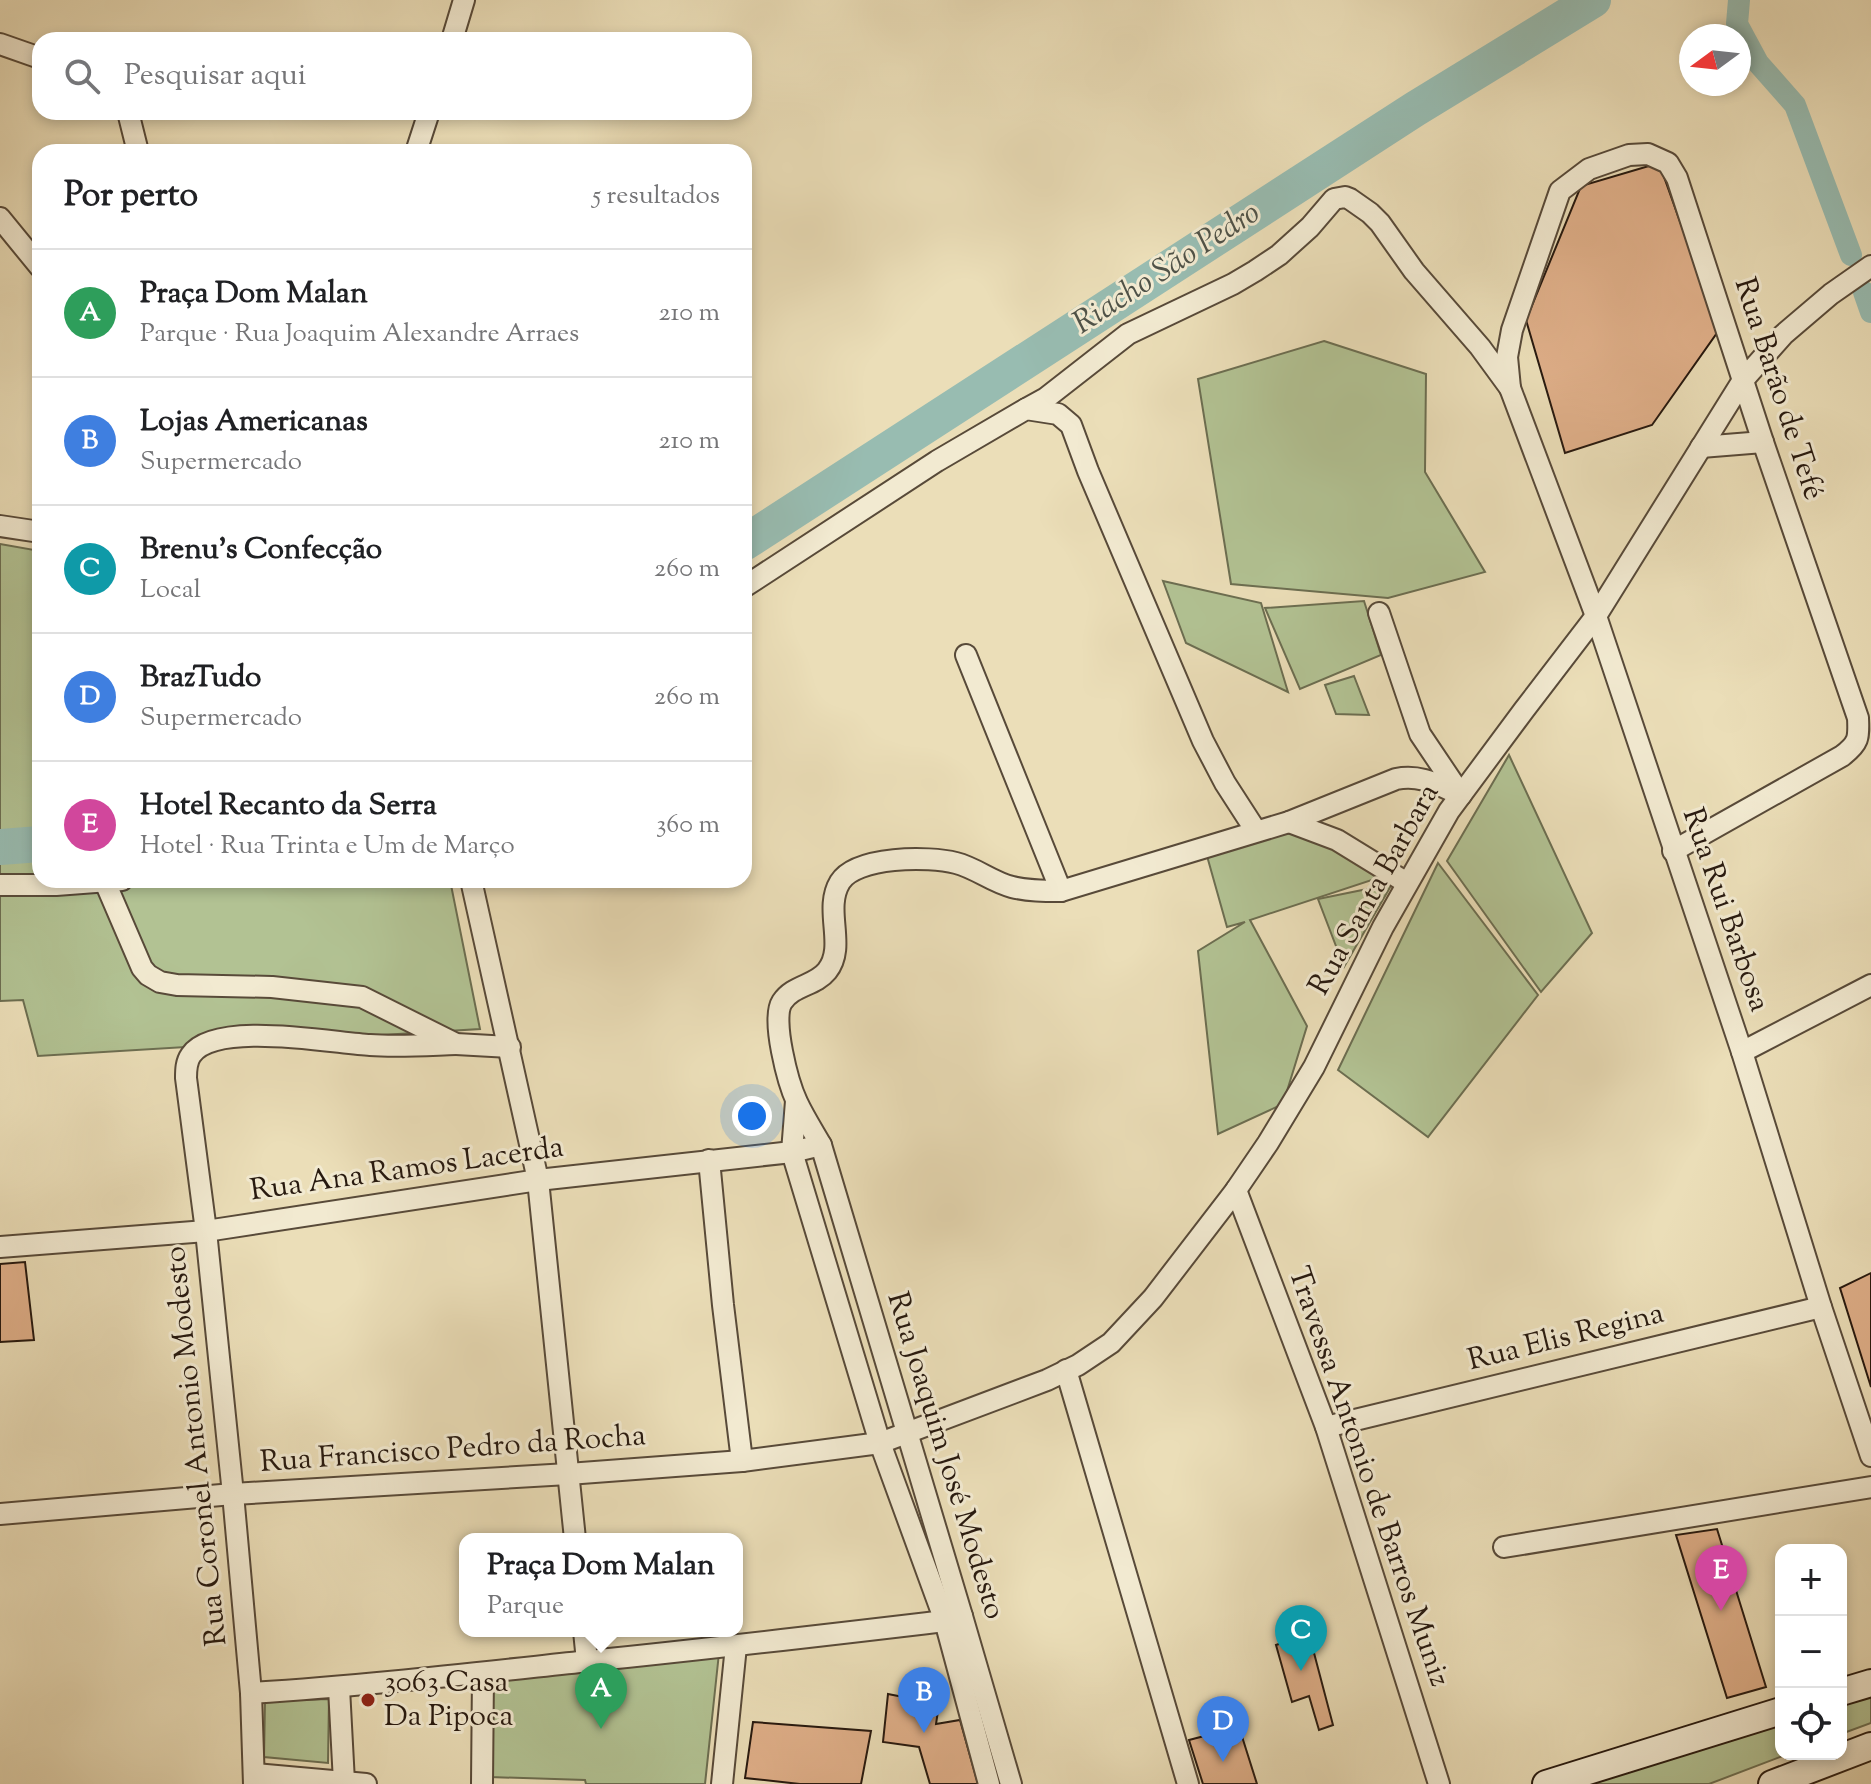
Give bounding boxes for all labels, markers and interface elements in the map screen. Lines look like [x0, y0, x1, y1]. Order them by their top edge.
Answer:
north arrow [1679, 24, 1751, 96]
search box [32, 32, 752, 120]
icon: search [60, 54, 104, 98]
text: Pesquisar aqui [124, 55, 306, 98]
text: Por perto [64, 172, 198, 221]
text: 5 resultados [592, 178, 720, 215]
water label: Riacho São Pedro [1064, 191, 1270, 347]
street label: Rua Barão de Tefé [1722, 272, 1834, 506]
text: Praça Dom Malan [140, 273, 368, 316]
text: A [79, 295, 101, 332]
text: 210 m [658, 295, 720, 332]
text: Parque · Rua Joaquim Alexandre Arraes [140, 316, 579, 353]
text: Lojas Americanas [140, 401, 368, 444]
text: B [82, 423, 98, 460]
text: 210 m [658, 423, 720, 460]
text: Supermercado [140, 444, 302, 481]
text: Brenu's Confecção [140, 529, 382, 572]
text: C [80, 551, 100, 588]
text: 260 m [654, 551, 720, 588]
text: Local [140, 572, 201, 609]
text: BrazTudo [140, 657, 261, 700]
text: D [80, 679, 100, 716]
text: 260 m [654, 679, 720, 716]
text: Supermercado [140, 700, 302, 737]
street label: Rua Santa Barbara [1299, 776, 1451, 1004]
text: Hotel Recanto da Serra [140, 785, 437, 828]
street label: Rua Rui Barbosa [1670, 802, 1780, 1018]
text: E [82, 807, 98, 844]
text: 360 m [656, 807, 720, 844]
text: Hotel · Rua Trinta e Um de Março [140, 828, 515, 865]
your location [732, 1096, 772, 1136]
street label: Rua Ana Ramos Lacerda [248, 1127, 567, 1213]
street label: Rua Coronel Antonio Modesto [155, 1244, 239, 1648]
street label: Travessa Antonio de Barros Muniz [1276, 1261, 1460, 1693]
street label: Rua Joaquim José Modesto [875, 1287, 1015, 1625]
street label: Rua Elis Regina [1463, 1293, 1669, 1383]
street label: Rua Francisco Pedro da Rocha [259, 1415, 647, 1485]
popup [459, 1533, 743, 1637]
map controls [1775, 1544, 1847, 1760]
button: + [1775, 1544, 1847, 1616]
text: Praça Dom Malan [487, 1545, 715, 1588]
pin: E [1695, 1545, 1747, 1611]
text: Parque [487, 1588, 564, 1625]
pin: C [1275, 1605, 1327, 1671]
button: − [1775, 1616, 1847, 1688]
place label: 3063 Casa Da Pipoca [384, 1662, 513, 1739]
pin: A [575, 1663, 627, 1729]
pin: B [898, 1667, 950, 1733]
button: locate [1775, 1688, 1847, 1760]
marker: 3063 Casa Da Pipoca [359, 1691, 377, 1709]
pin: D [1197, 1696, 1249, 1762]

